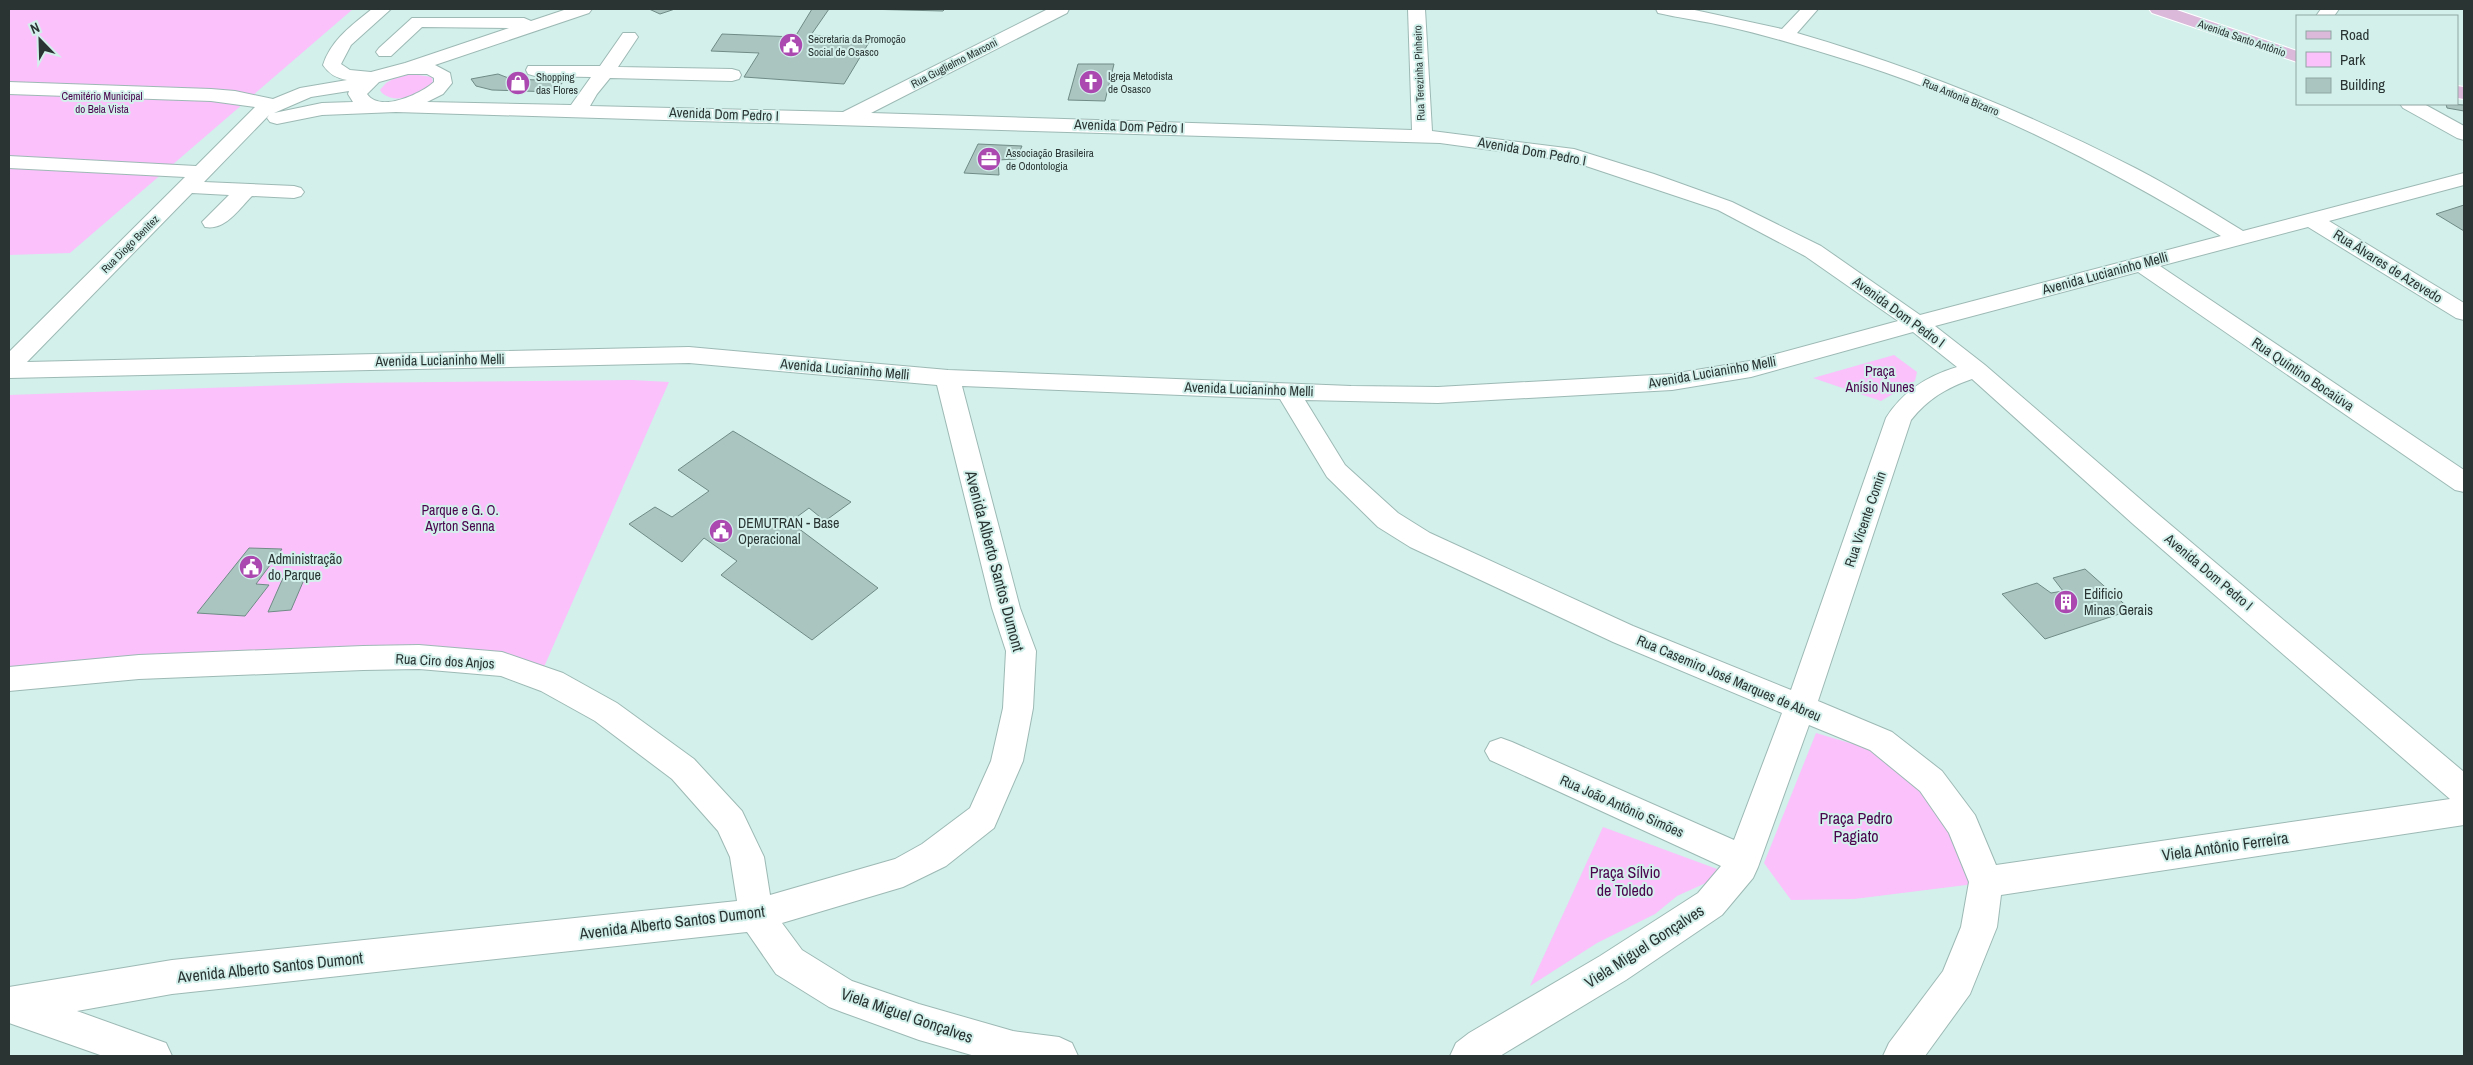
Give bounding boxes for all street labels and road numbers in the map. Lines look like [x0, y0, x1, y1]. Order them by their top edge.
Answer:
street label: Avenida Santo Antônio [2195, 16, 2288, 60]
street label: Rua Terezinha Pinheiro [1410, 25, 1428, 121]
street label: Rua Guglielmo Marconi [908, 35, 1000, 91]
street label: Rua Antonia Bizarro [1921, 75, 2001, 119]
street label: Avenida Dom Pedro I [668, 103, 779, 125]
street label: Avenida Dom Pedro I [1073, 115, 1184, 137]
street label: Avenida Dom Pedro I [1475, 132, 1588, 169]
street label: Rua Diogo Benitez [98, 212, 162, 276]
street label: Rua Álvares de Azevedo [2330, 225, 2446, 307]
street label: Avenida Lucianinho Melli [2039, 248, 2170, 299]
street label: Avenida Dom Pedro I [1849, 272, 1949, 351]
street label: Rua Quintino Bocaiúva [2248, 333, 2358, 415]
street label: Avenida Lucianinho Melli [374, 350, 505, 370]
street label: Avenida Lucianinho Melli [1646, 352, 1777, 392]
street label: Avenida Lucianinho Melli [779, 354, 910, 384]
street label: Avenida Lucianinho Melli [1183, 378, 1314, 400]
street label: Avenida Alberto Santos Dumont [960, 467, 1030, 654]
street label: Rua Vicente Comin [1840, 469, 1890, 569]
street label: Avenida Dom Pedro I [2160, 529, 2257, 614]
street label: Rua Casemiro José Marques de Abreu [1634, 631, 1824, 725]
street label: Rua Ciro dos Anjos [395, 649, 495, 673]
street label: Rua João Antônio Simões [1557, 771, 1687, 841]
street label: Viela Antônio Ferreira [2160, 826, 2290, 866]
street label: Viela Miguel Gonçalves [1580, 899, 1708, 993]
street label: Avenida Alberto Santos Dumont [577, 900, 766, 944]
street label: Avenida Alberto Santos Dumont [175, 946, 364, 988]
street label: Viela Miguel Gonçalves [838, 982, 976, 1048]

